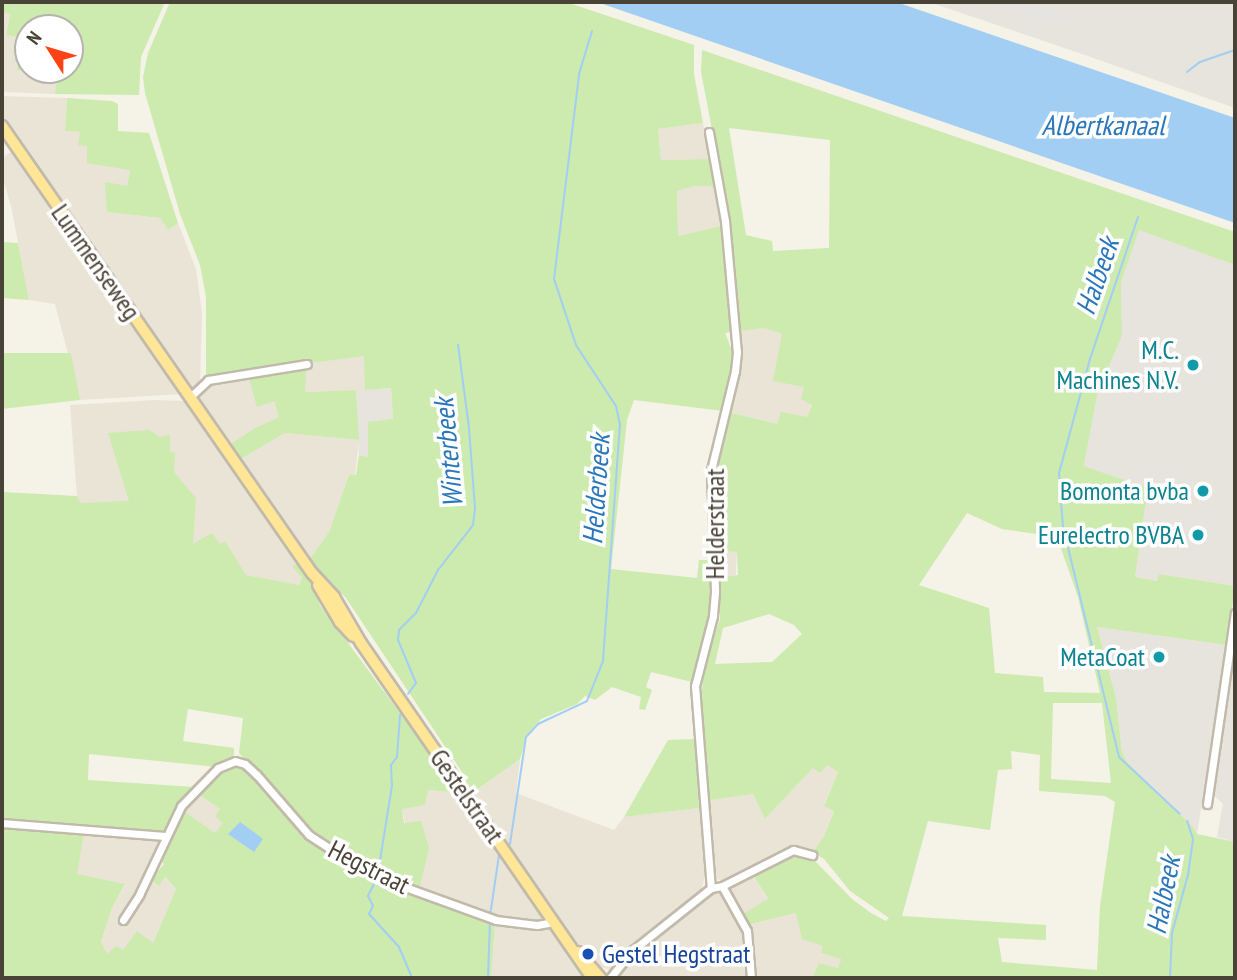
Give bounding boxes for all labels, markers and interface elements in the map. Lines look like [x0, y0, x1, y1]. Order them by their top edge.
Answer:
north arrow [14, 14, 84, 84]
text: N [21, 26, 46, 49]
water label: Albertkanaal [1042, 108, 1164, 142]
street label: Lummenseweg [45, 198, 147, 326]
water label: Halbeek [1068, 233, 1126, 319]
place label: M.C. Machines N.V. [1056, 334, 1179, 396]
marker: M.C. Machines N.V. [1185, 357, 1201, 373]
water label: Winterbeek [426, 397, 470, 509]
water label: Helderbeek [575, 433, 617, 545]
street label: Helderstraat [699, 469, 731, 579]
place label: Bomonta bvba [1060, 475, 1189, 507]
marker: Bomonta bvba [1195, 483, 1211, 499]
place label: Eurelectro BVBA [1038, 519, 1184, 551]
marker: Eurelectro BVBA [1190, 527, 1206, 543]
place label: MetaCoat [1060, 641, 1145, 673]
marker: MetaCoat [1151, 649, 1167, 665]
street label: Gestelstraat [424, 743, 510, 849]
street label: Hegstraat [323, 833, 415, 901]
water label: Halbeek [1139, 853, 1187, 937]
place label: Gestel Hegstraat [602, 938, 750, 970]
marker: Gestel Hegstraat [580, 946, 596, 962]

